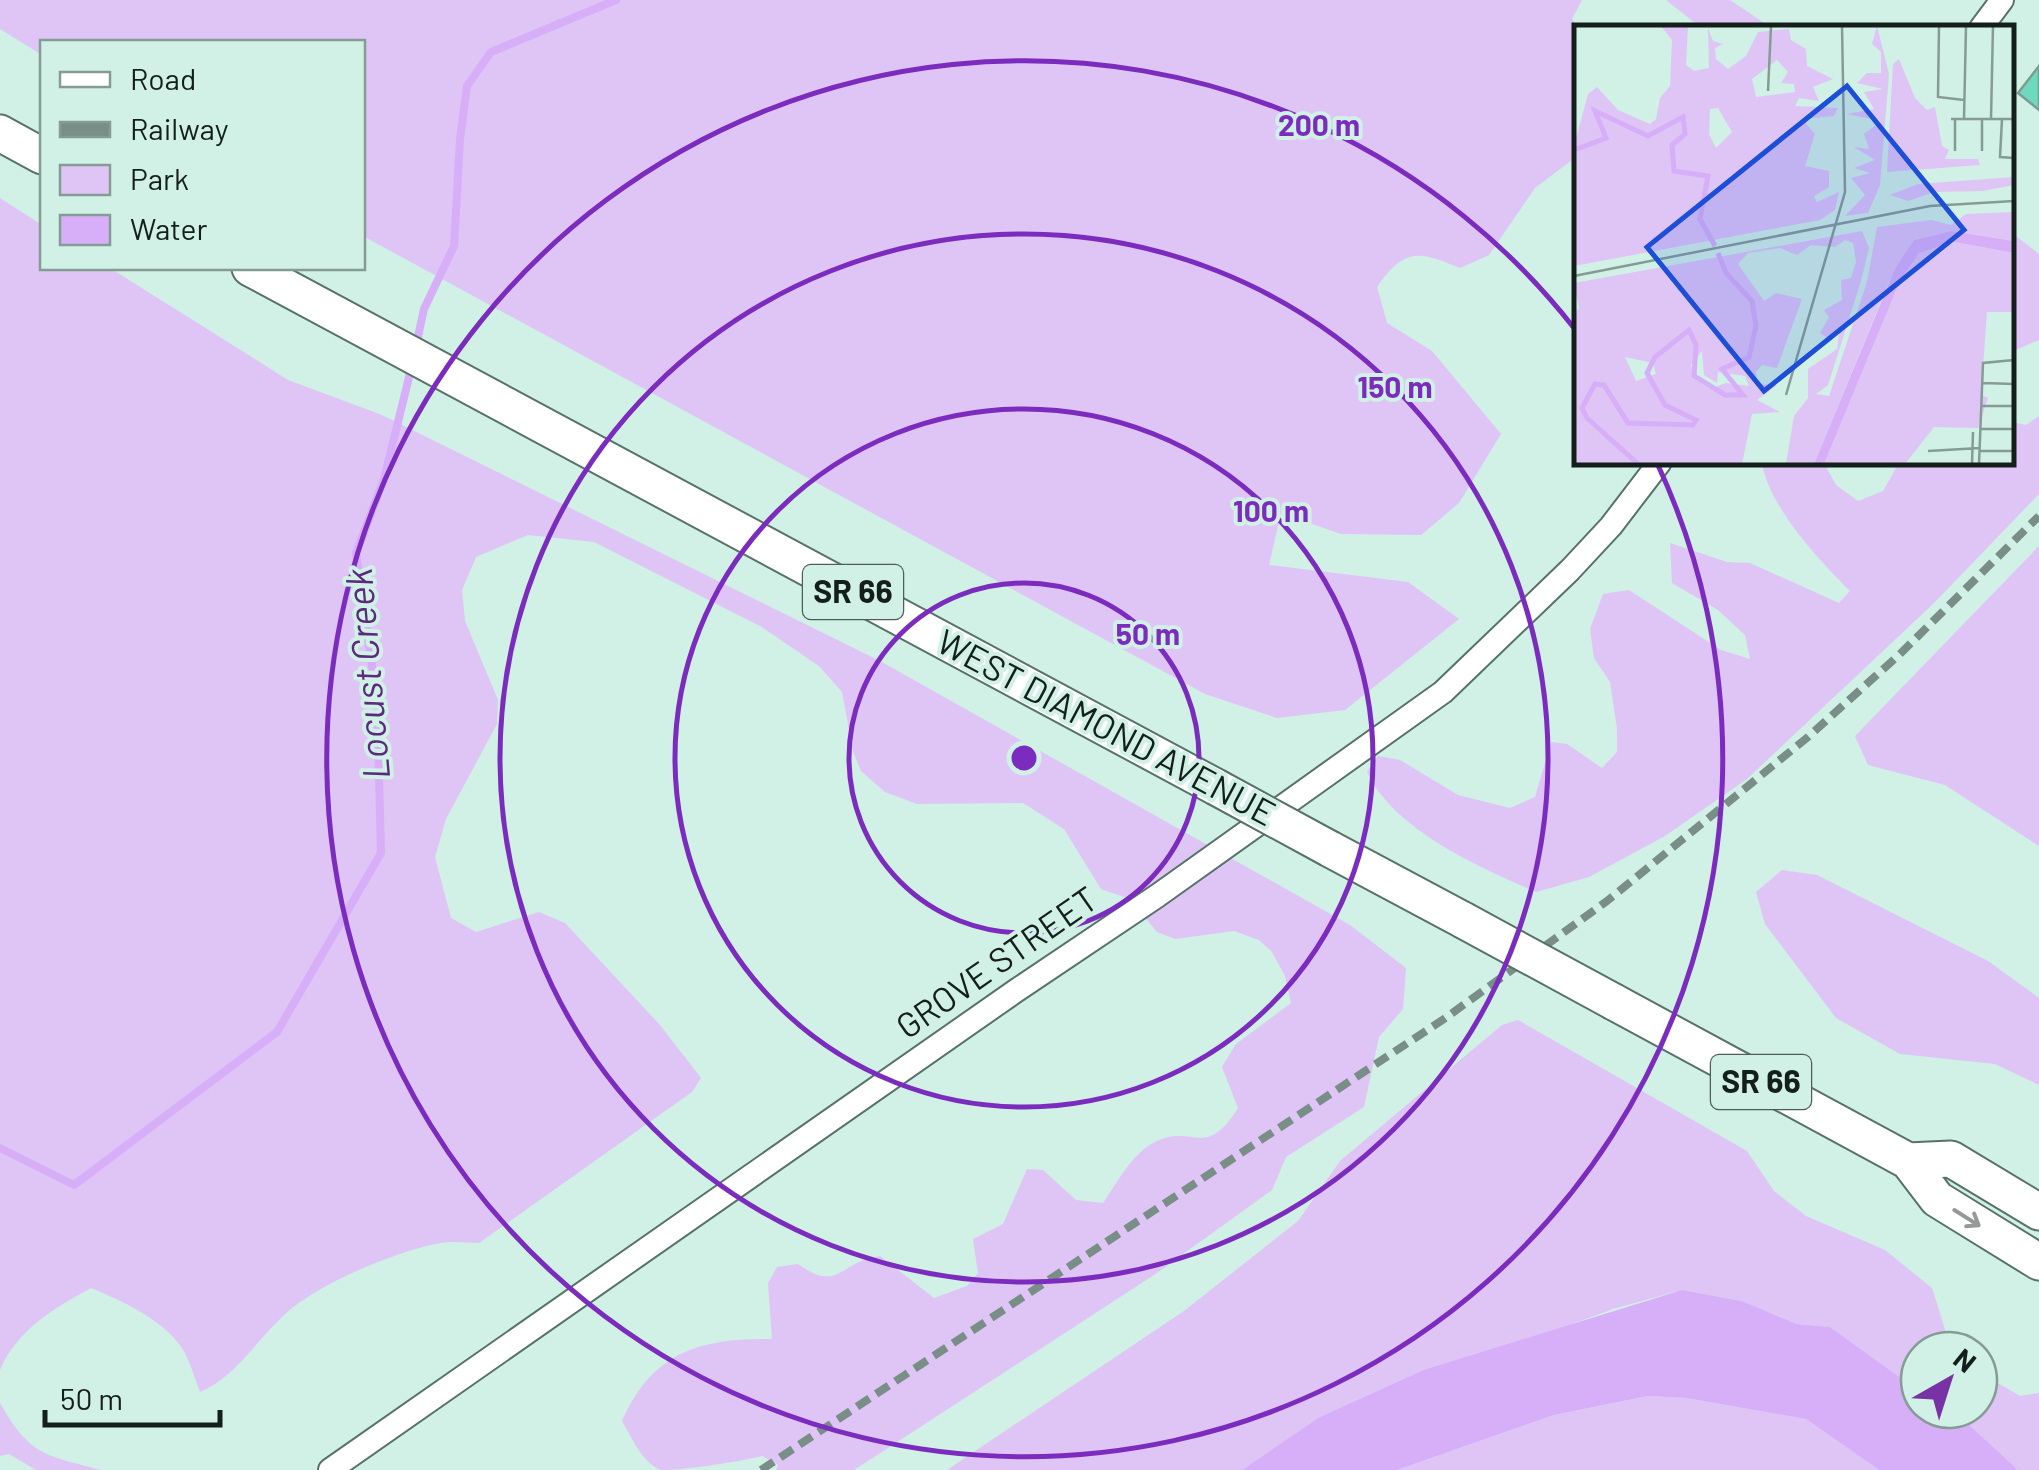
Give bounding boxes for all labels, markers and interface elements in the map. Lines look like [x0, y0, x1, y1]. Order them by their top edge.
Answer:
inset map [1574, 25, 2014, 465]
legend [40, 40, 365, 270]
text: Road [130, 60, 196, 96]
text: 200 m [1278, 106, 1360, 142]
text: Railway [130, 110, 229, 146]
text: Park [130, 160, 189, 196]
text: Water [130, 210, 208, 246]
text: 150 m [1358, 368, 1432, 404]
text: 100 m [1233, 492, 1309, 528]
road number: SR 66 [803, 565, 903, 619]
water label: Locust Creek [334, 566, 398, 782]
text: 50 m [1116, 615, 1180, 651]
street label: WEST DIAMOND AVENUE [931, 619, 1283, 833]
centre of rings [1006, 740, 1042, 776]
street label: GROVE STREET [887, 876, 1105, 1046]
road number: SR 66 [1711, 1055, 1811, 1109]
one-way arrow [1953, 1208, 1981, 1228]
north arrow [1899, 1330, 1999, 1430]
text: N [1947, 1341, 1983, 1379]
scale bar [45, 1365, 220, 1427]
text: 50 m [60, 1380, 123, 1416]

